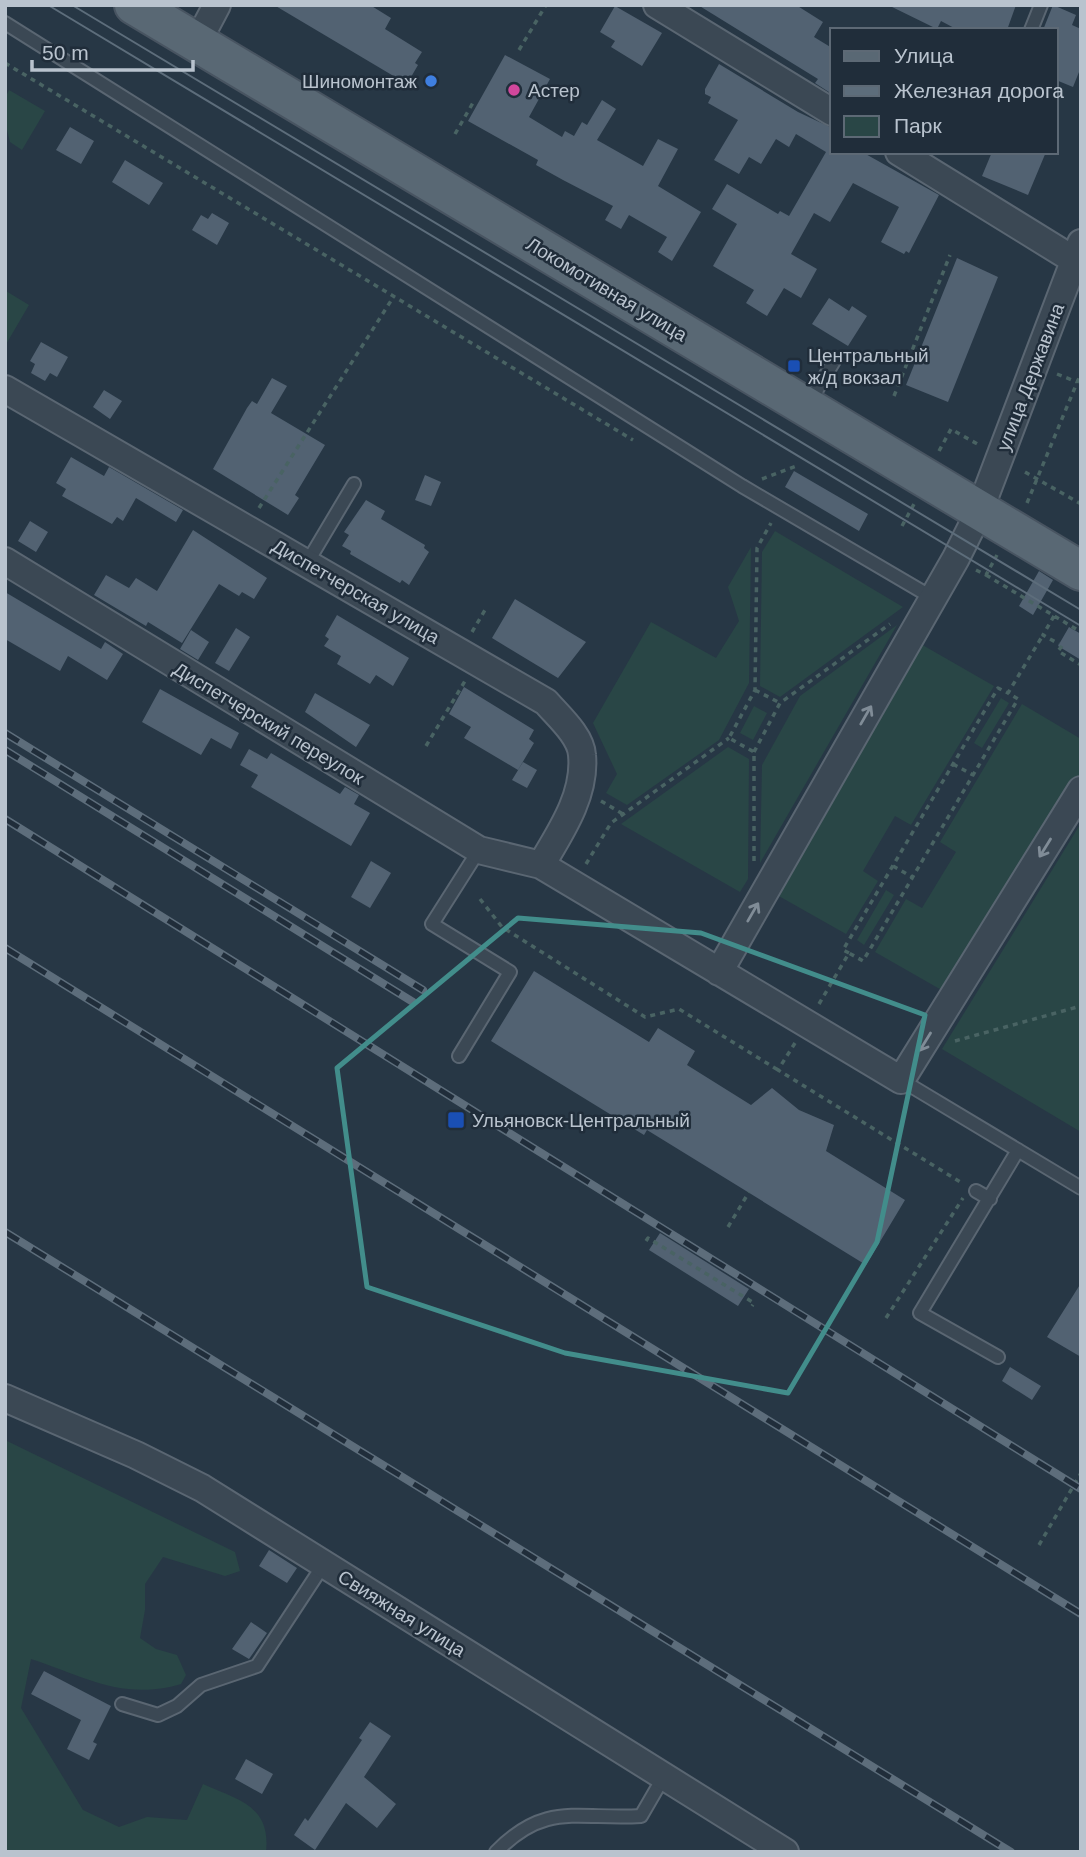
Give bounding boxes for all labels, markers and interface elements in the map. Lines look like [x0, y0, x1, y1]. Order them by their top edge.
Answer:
scale bar [32, 28, 192, 72]
legend [830, 28, 1058, 154]
text: 50 m [42, 41, 89, 64]
text: Улица [894, 44, 954, 67]
place label: Шиномонтаж [302, 71, 417, 92]
marker: Шиномонтаж [423, 73, 439, 89]
text: Железная дорога [894, 79, 1064, 102]
place label: Астер [528, 80, 580, 101]
marker: Астер [506, 82, 522, 98]
text: Парк [894, 114, 942, 137]
street label: Локомотивная улица [523, 233, 691, 346]
street label: улица Державина [993, 300, 1068, 454]
place label: Центральный ж/д вокзал [808, 345, 929, 388]
marker: Центральный ж/д вокзал [786, 358, 802, 374]
street label: Диспетчерская улица [268, 535, 443, 648]
street label: Диспетчерский переулок [170, 658, 368, 789]
one-way arrow [859, 705, 873, 725]
one-way arrow [1037, 838, 1051, 858]
one-way arrow [746, 903, 760, 923]
one-way arrow [918, 1031, 932, 1051]
marker: Ульяновск-Центральный [446, 1110, 466, 1130]
place label: Ульяновск-Центральный [472, 1110, 690, 1131]
street label: Свияжная улица [334, 1566, 470, 1661]

